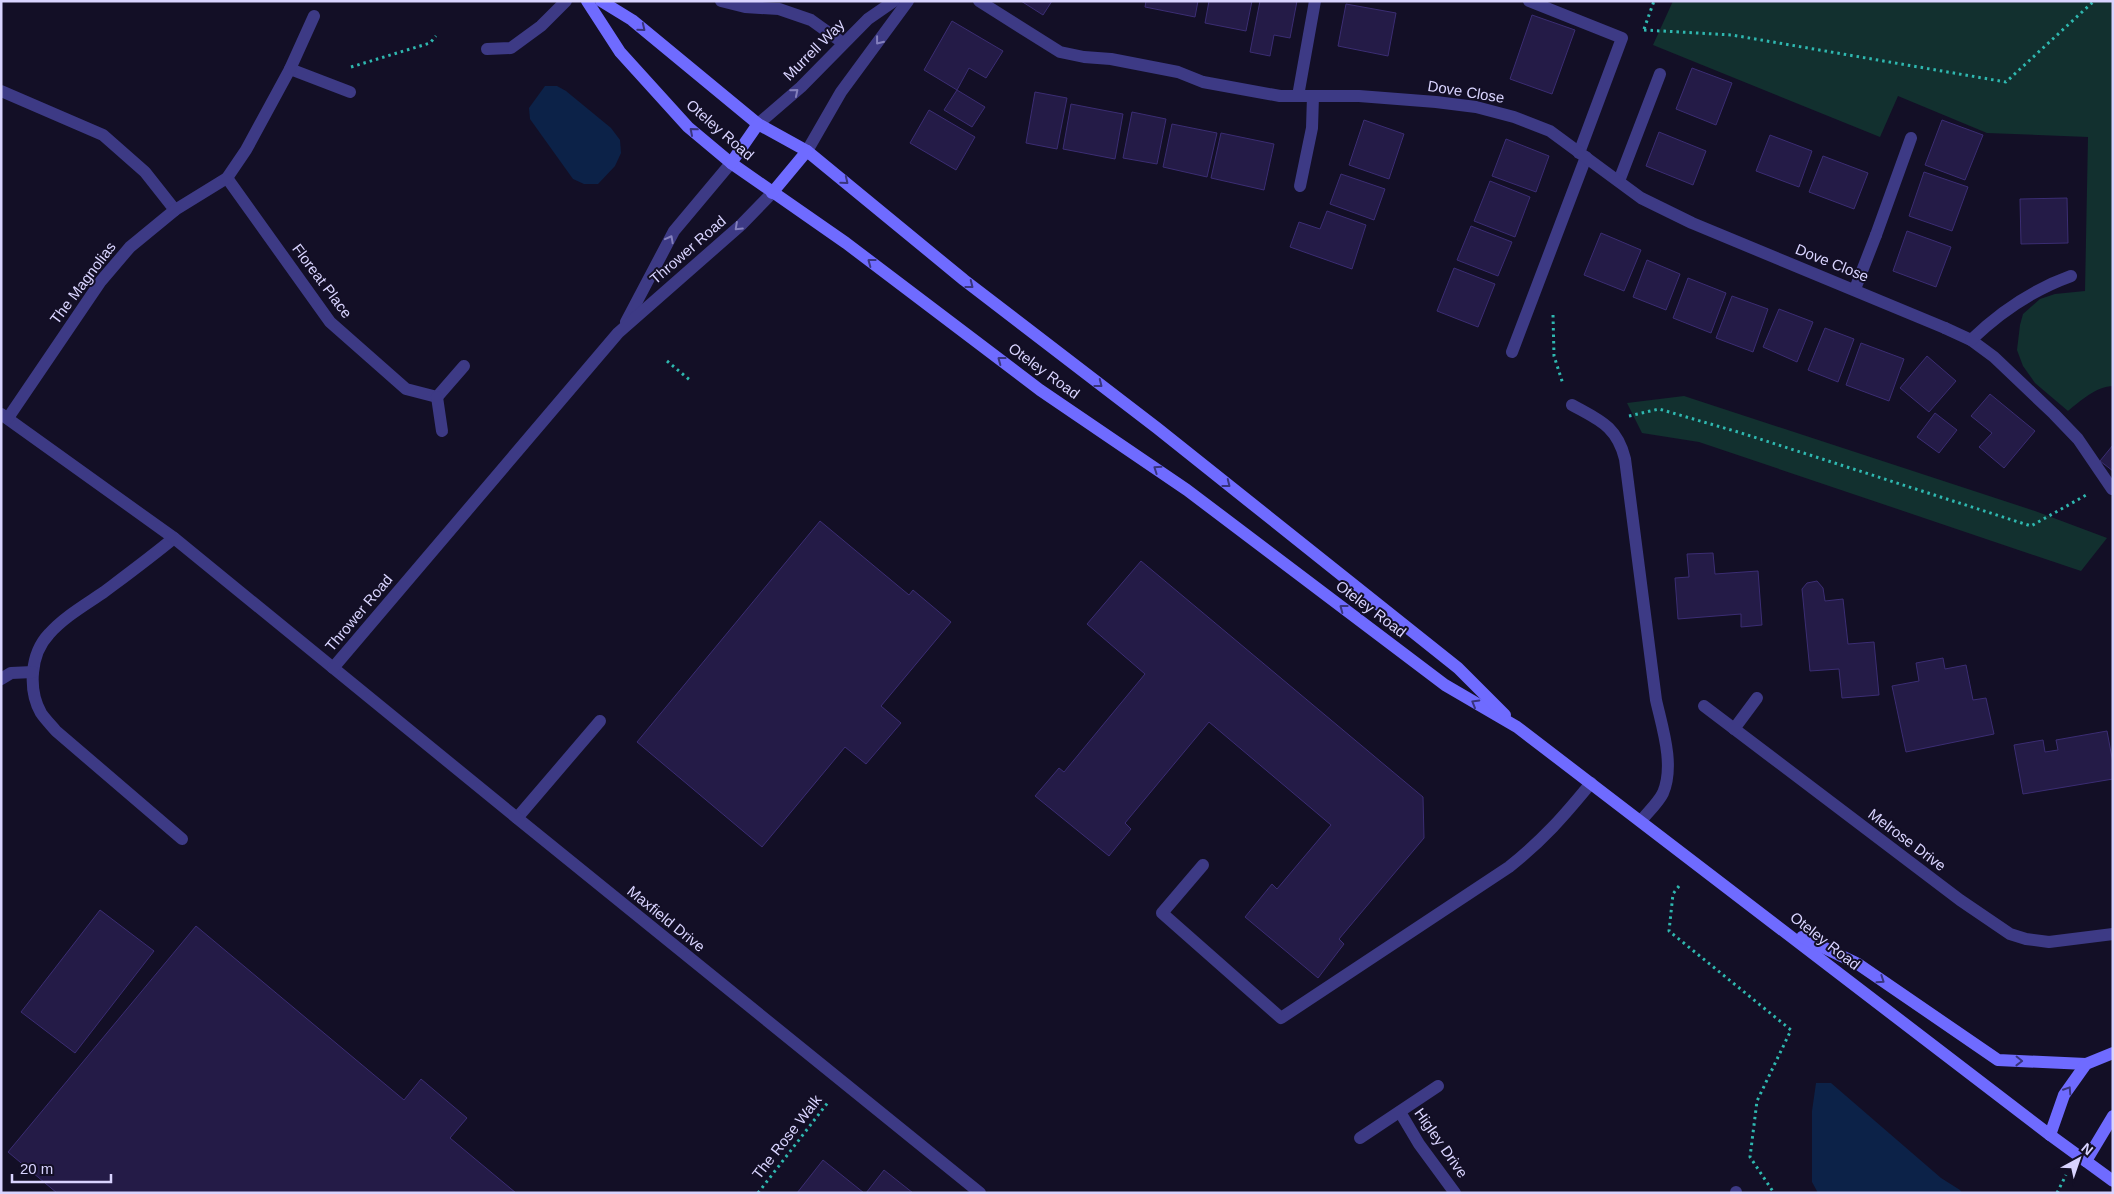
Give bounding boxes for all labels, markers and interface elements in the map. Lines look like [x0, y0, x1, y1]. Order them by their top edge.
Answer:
street label: Murrell Way [780, 15, 848, 84]
one-way arrow [636, 22, 645, 30]
one-way arrow [877, 35, 885, 44]
street label: Dove Close [1426, 77, 1506, 106]
one-way arrow [789, 90, 798, 98]
street label: Oteley Road [683, 96, 757, 163]
one-way arrow [690, 128, 699, 137]
one-way arrow [839, 176, 848, 184]
street label: Thrower Road [646, 212, 729, 287]
one-way arrow [735, 222, 744, 231]
one-way arrow [664, 235, 674, 244]
street label: The Magnolias [46, 238, 119, 327]
street label: Floreat Place [289, 240, 356, 321]
street label: Dove Close [1793, 240, 1871, 285]
one-way arrow [868, 260, 877, 268]
one-way arrow [964, 279, 974, 288]
street label: Oteley Road [1006, 339, 1083, 402]
one-way arrow [998, 358, 1007, 366]
one-way arrow [1093, 378, 1103, 387]
one-way arrow [1153, 466, 1162, 475]
one-way arrow [1221, 479, 1230, 487]
street label: Thrower Road [322, 571, 396, 655]
street label: Oteley Road [1333, 577, 1410, 640]
one-way arrow [1339, 605, 1349, 614]
one-way arrow [1471, 699, 1480, 709]
street label: Melrose Drive [1865, 805, 1949, 874]
street label: Maxfield Drive [624, 882, 709, 955]
street label: Oteley Road [1787, 908, 1863, 973]
one-way arrow [1876, 974, 1885, 983]
one-way arrow [2016, 1056, 2023, 1066]
one-way arrow [2062, 1086, 2072, 1095]
street label: The Rose Walk [749, 1091, 825, 1182]
street label: Higley Drive [1411, 1105, 1472, 1181]
north arrow [2054, 1134, 2104, 1184]
text: N [2078, 1140, 2096, 1158]
scale bar [12, 1152, 111, 1184]
text: 20 m [20, 1160, 53, 1177]

